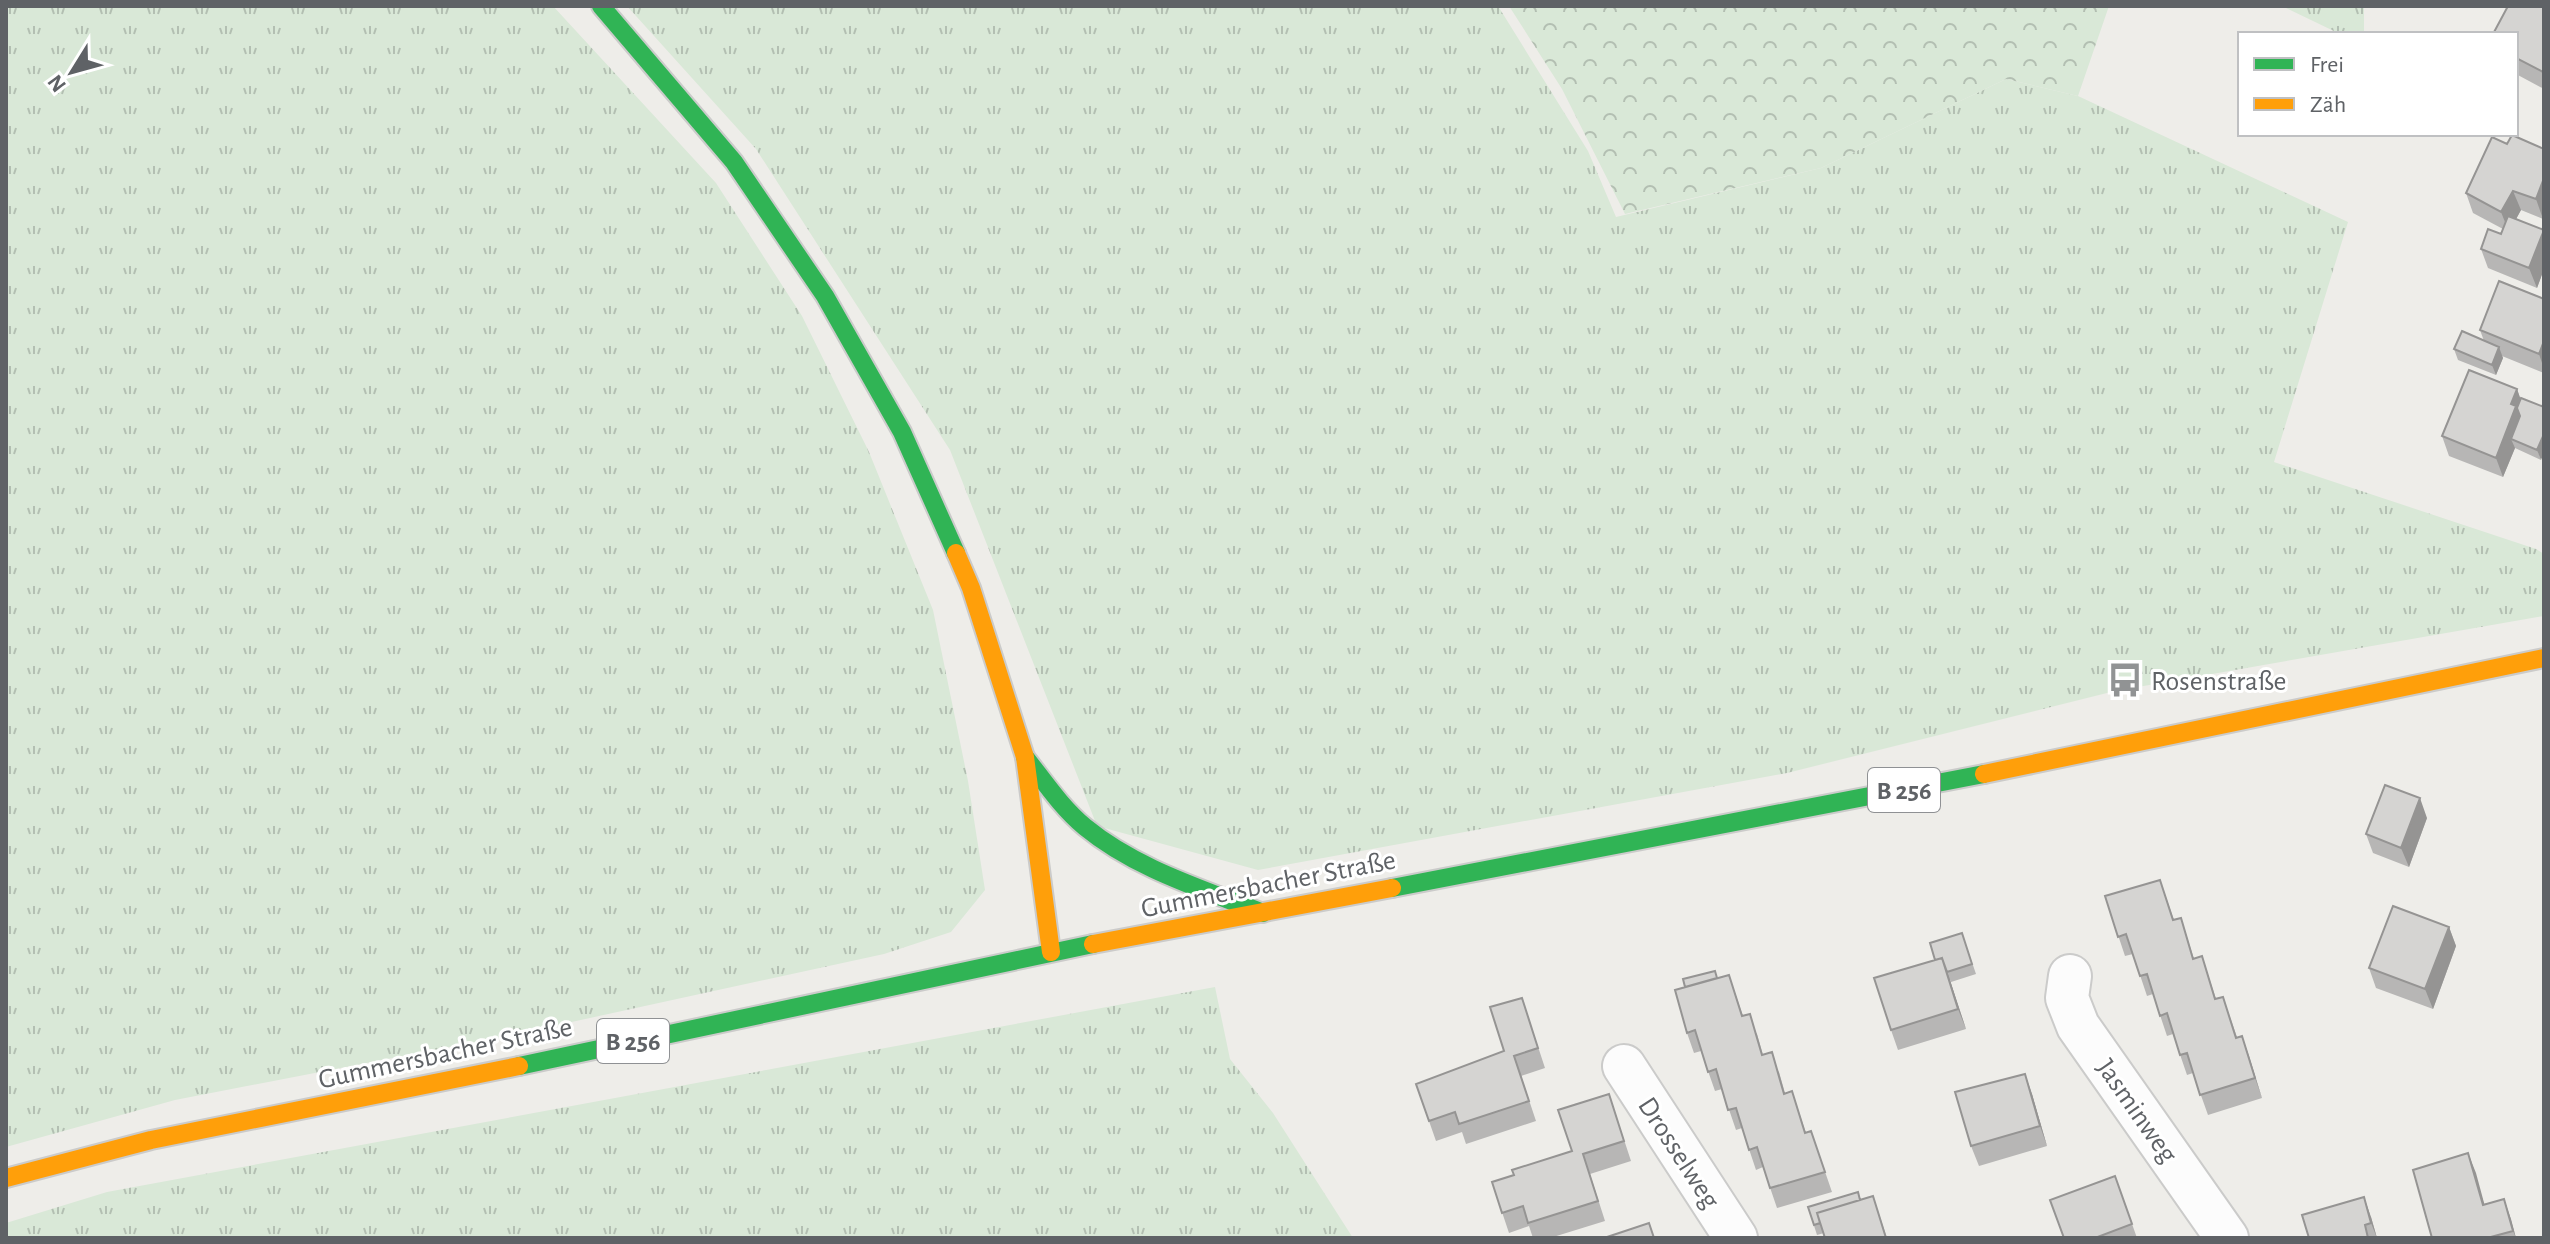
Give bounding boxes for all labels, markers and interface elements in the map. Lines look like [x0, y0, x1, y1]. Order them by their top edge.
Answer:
north arrow [32, 32, 112, 112]
legend [2238, 32, 2518, 136]
text: Frei [2310, 53, 2344, 77]
text: N [43, 71, 70, 96]
text: Zäh [2310, 93, 2346, 117]
bus stop icon: Rosenstraße [2106, 661, 2144, 699]
place label: Rosenstraße [2151, 668, 2286, 696]
road number: B 256 [1868, 768, 1940, 812]
street label: Gummersbacher Straße [1139, 847, 1398, 923]
street label: Gummersbacher Straße [316, 1013, 575, 1095]
road number: B 256 [597, 1019, 669, 1063]
street label: Jasminweg [2091, 1054, 2182, 1168]
street label: Drosselweg [1632, 1093, 1725, 1214]

